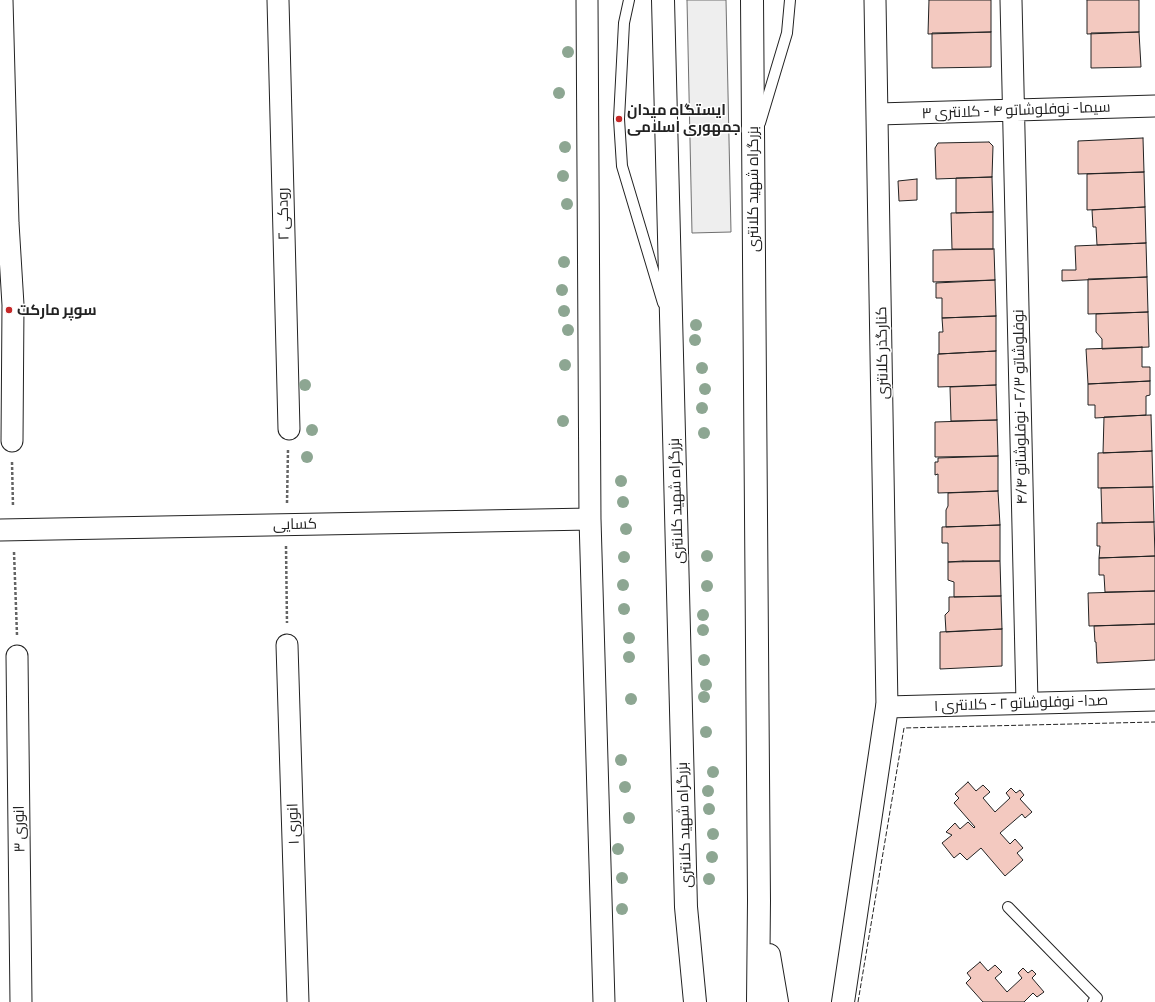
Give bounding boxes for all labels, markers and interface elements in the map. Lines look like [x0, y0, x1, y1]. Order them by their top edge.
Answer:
street label: سیما- نوفلوشاتو ۴ - کلانتری ۳ [921, 98, 1111, 122]
place label: ایستگاه میدان جمهوری اسلامی [627, 101, 741, 136]
marker: ایستگاه میدان جمهوری اسلامی [614, 114, 624, 124]
street label: بزرگراه شهید کلانتری [744, 126, 762, 252]
street label: رودکی ۲ [274, 187, 292, 241]
place label: سوپر مارکت [17, 301, 97, 319]
marker: سوپر مارکت [4, 305, 14, 315]
street label: کنارگذر کلانتری [872, 306, 892, 400]
street label: نوفلوشاتو ۲/۳- نوفلوشاتو ۴/۴ [1009, 309, 1031, 505]
street label: بزرگراه شهید کلانتری [665, 438, 687, 564]
street label: کسایی [273, 515, 317, 533]
street label: صدا- نوفلوشاتو ۲ - کلانتری ۱ [934, 691, 1108, 715]
street label: بزرگراه شهید کلانتری [673, 762, 695, 888]
street label: انوری ۱ [283, 803, 303, 845]
street label: انوری ۳ [10, 805, 28, 853]

